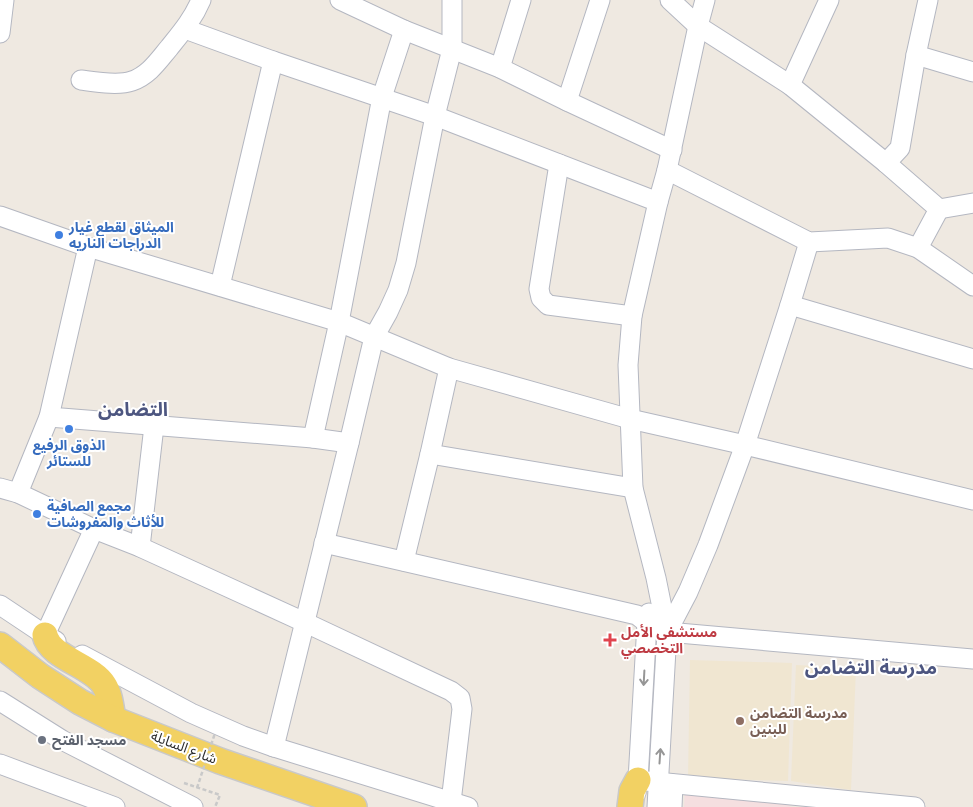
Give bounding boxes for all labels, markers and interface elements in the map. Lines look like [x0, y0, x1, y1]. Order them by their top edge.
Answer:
place label: الميثاق لقطع غيار الدراجات الناريه [68, 218, 174, 252]
marker: الميثاق لقطع غيار الدراجات الناريه [53, 229, 65, 241]
district label: التضامن [98, 397, 168, 422]
marker: الذوق الرفيع للستائر [63, 423, 75, 435]
place label: الذوق الرفيع للستائر [33, 436, 105, 470]
place label: مجمع الصافية للأثاث والمفروشات [47, 497, 164, 531]
marker: مجمع الصافية للأثاث والمفروشات [31, 508, 43, 520]
place label: مستشفى الأمل التخصصي [621, 623, 717, 659]
marker: مستشفى الأمل التخصصي [603, 633, 617, 647]
district label: مدرسة التضامن [805, 655, 937, 680]
one-way arrow [639, 670, 648, 686]
place label: مدرسة التضامن للبنين [750, 704, 847, 738]
marker: مدرسة التضامن للبنين [734, 715, 746, 727]
street label: شارع السايلة [148, 726, 220, 770]
place label: مسجد الفتح [52, 731, 126, 750]
marker: مسجد الفتح [36, 734, 48, 746]
one-way arrow [655, 748, 664, 764]

